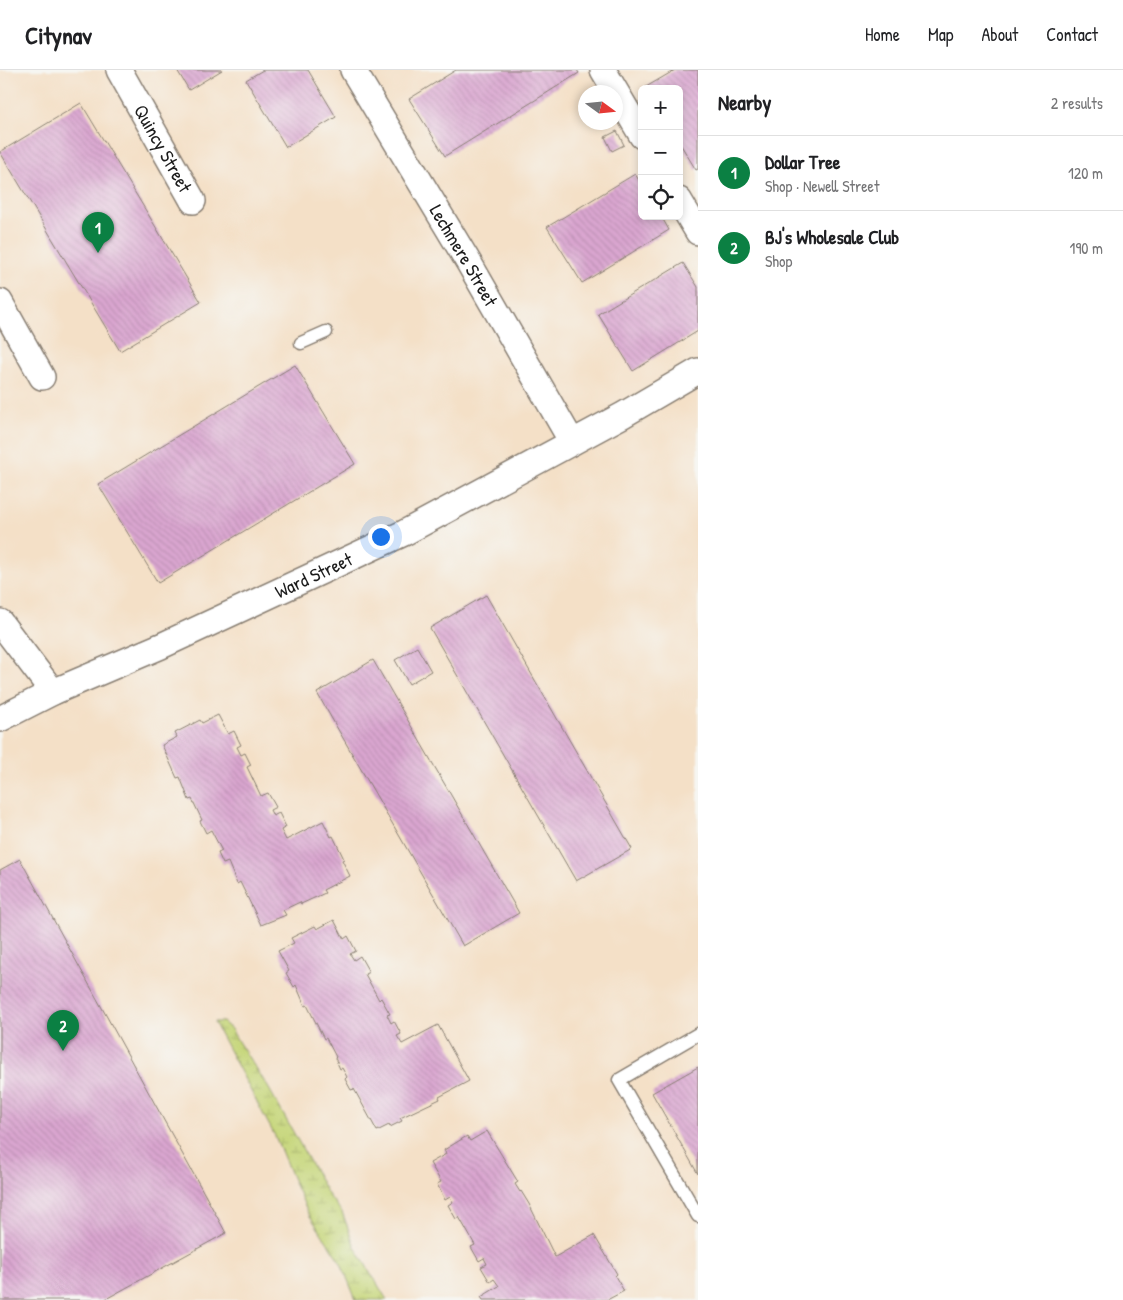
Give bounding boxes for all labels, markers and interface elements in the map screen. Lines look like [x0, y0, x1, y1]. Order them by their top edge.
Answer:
text: Citynav [25, 19, 92, 51]
text: Home [865, 22, 900, 47]
text: Map [928, 22, 953, 47]
text: About [981, 22, 1018, 47]
text: Contact [1046, 22, 1098, 47]
north arrow [578, 85, 623, 130]
map controls [638, 85, 683, 220]
button: + [638, 85, 683, 130]
text: Nearby [718, 88, 771, 117]
text: 2 results [1051, 92, 1103, 114]
street label: Quincy Street [128, 100, 199, 197]
button: − [638, 130, 683, 175]
text: Dollar Tree [765, 149, 840, 175]
text: 1 [731, 162, 737, 184]
text: 120 m [1068, 162, 1103, 184]
button: locate [638, 175, 683, 220]
text: Shop · Newell Street [765, 175, 879, 197]
street label: Lechmere Street [424, 200, 504, 311]
pin: 1 [82, 212, 114, 253]
text: BJ's Wholesale Club [765, 224, 899, 250]
text: 2 [730, 237, 738, 259]
text: 190 m [1070, 237, 1103, 259]
text: Shop [765, 250, 792, 272]
your location [368, 524, 394, 550]
street label: Ward Street [271, 546, 357, 604]
pin: 2 [47, 1010, 79, 1051]

